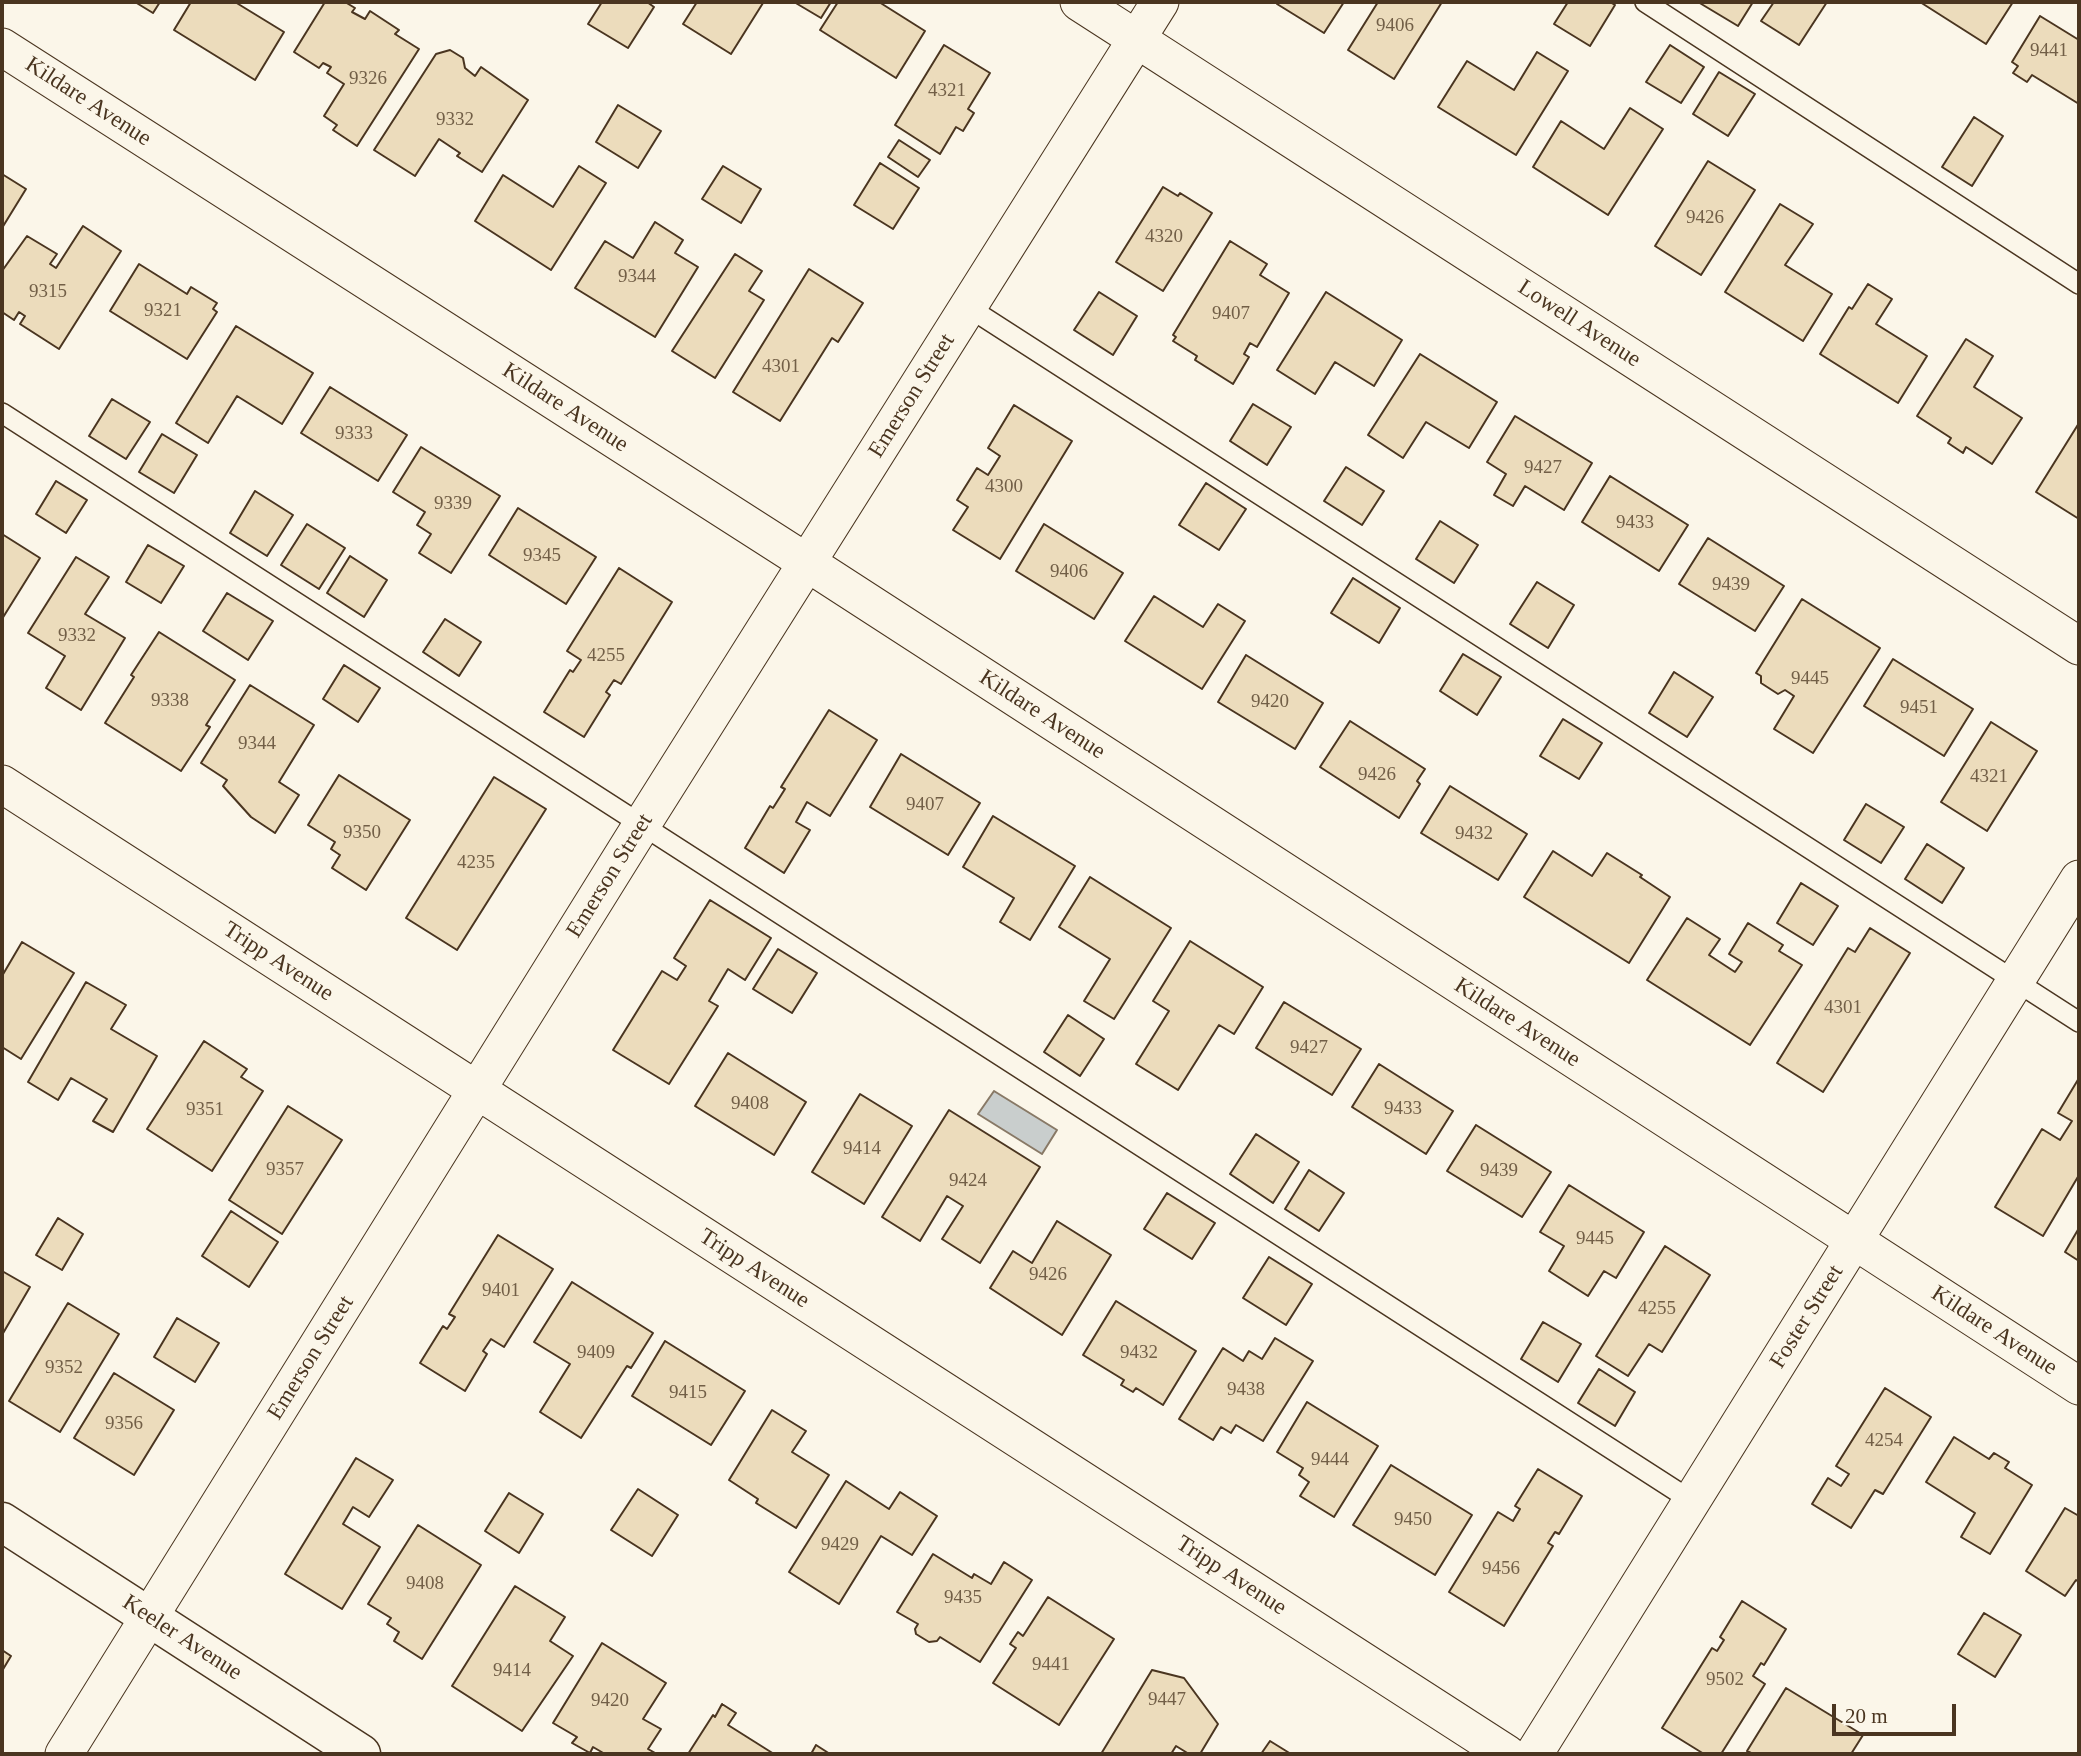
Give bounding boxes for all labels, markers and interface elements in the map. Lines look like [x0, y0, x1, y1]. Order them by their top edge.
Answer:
house number: 9406 [1376, 15, 1414, 37]
house number: 9441 [2030, 40, 2068, 62]
street label: Kildare Avenue [20, 51, 156, 153]
house number: 9326 [349, 68, 387, 90]
house number: 4321 [928, 80, 966, 102]
house number: 9332 [436, 109, 474, 131]
house number: 9426 [1686, 207, 1724, 229]
house number: 4320 [1145, 226, 1183, 248]
house number: 9344 [618, 266, 656, 288]
street label: Lowell Avenue [1512, 274, 1646, 374]
house number: 9315 [29, 281, 67, 303]
house number: 9321 [144, 300, 182, 322]
house number: 9407 [1212, 303, 1250, 325]
street label: Emerson Street [863, 329, 961, 463]
house number: 4301 [762, 356, 800, 378]
street label: Kildare Avenue [497, 357, 633, 459]
house number: 9333 [335, 423, 373, 445]
house number: 9427 [1524, 457, 1562, 479]
house number: 4300 [985, 476, 1023, 498]
house number: 9339 [434, 493, 472, 515]
house number: 9433 [1616, 512, 1654, 534]
house number: 9345 [523, 545, 561, 567]
house number: 9406 [1050, 561, 1088, 583]
house number: 9439 [1712, 574, 1750, 596]
house number: 9332 [58, 625, 96, 647]
house number: 4255 [587, 645, 625, 667]
street label: Kildare Avenue [974, 664, 1110, 766]
house number: 9445 [1791, 668, 1829, 690]
house number: 9338 [151, 690, 189, 712]
house number: 9420 [1251, 691, 1289, 713]
house number: 9451 [1900, 697, 1938, 719]
house number: 9344 [238, 733, 276, 755]
house number: 9426 [1358, 764, 1396, 786]
house number: 4321 [1970, 766, 2008, 788]
house number: 9407 [906, 794, 944, 816]
street label: Emerson Street [561, 809, 659, 943]
house number: 9350 [343, 822, 381, 844]
house number: 9432 [1455, 823, 1493, 845]
house number: 4235 [457, 852, 495, 874]
street label: Tripp Avenue [218, 916, 338, 1008]
street label: Kildare Avenue [1449, 972, 1585, 1074]
house number: 4301 [1824, 997, 1862, 1019]
house number: 9427 [1290, 1037, 1328, 1059]
house number: 9408 [731, 1093, 769, 1115]
house number: 9433 [1384, 1098, 1422, 1120]
house number: 9351 [186, 1099, 224, 1121]
house number: 9414 [843, 1138, 881, 1160]
house number: 9357 [266, 1159, 304, 1181]
house number: 9439 [1480, 1160, 1518, 1182]
house number: 9424 [949, 1170, 987, 1192]
street label: Tripp Avenue [694, 1223, 814, 1315]
house number: 9445 [1576, 1228, 1614, 1250]
street label: Foster Street [1764, 1260, 1850, 1374]
house number: 9426 [1029, 1264, 1067, 1286]
house number: 9401 [482, 1280, 520, 1302]
street label: Kildare Avenue [1926, 1280, 2062, 1382]
street label: Emerson Street [262, 1291, 360, 1425]
house number: 4255 [1638, 1298, 1676, 1320]
house number: 9409 [577, 1342, 615, 1364]
house number: 9432 [1120, 1342, 1158, 1364]
house number: 9352 [45, 1357, 83, 1379]
house number: 9438 [1227, 1379, 1265, 1401]
house number: 9415 [669, 1382, 707, 1404]
house number: 9356 [105, 1413, 143, 1435]
house number: 4254 [1865, 1430, 1903, 1452]
house number: 9444 [1311, 1449, 1349, 1471]
house number: 9450 [1394, 1509, 1432, 1531]
street label: Tripp Avenue [1171, 1530, 1291, 1622]
house number: 9429 [821, 1534, 859, 1556]
house number: 9456 [1482, 1558, 1520, 1580]
house number: 9408 [406, 1573, 444, 1595]
house number: 9435 [944, 1587, 982, 1609]
street label: Keeler Avenue [117, 1589, 247, 1687]
house number: 9441 [1032, 1654, 1070, 1676]
house number: 9414 [493, 1660, 531, 1682]
house number: 9502 [1706, 1669, 1744, 1691]
house number: 9447 [1148, 1689, 1186, 1711]
house number: 9420 [591, 1690, 629, 1712]
scale bar [1836, 1690, 1960, 1734]
text: 20 m [1845, 1704, 1888, 1728]

